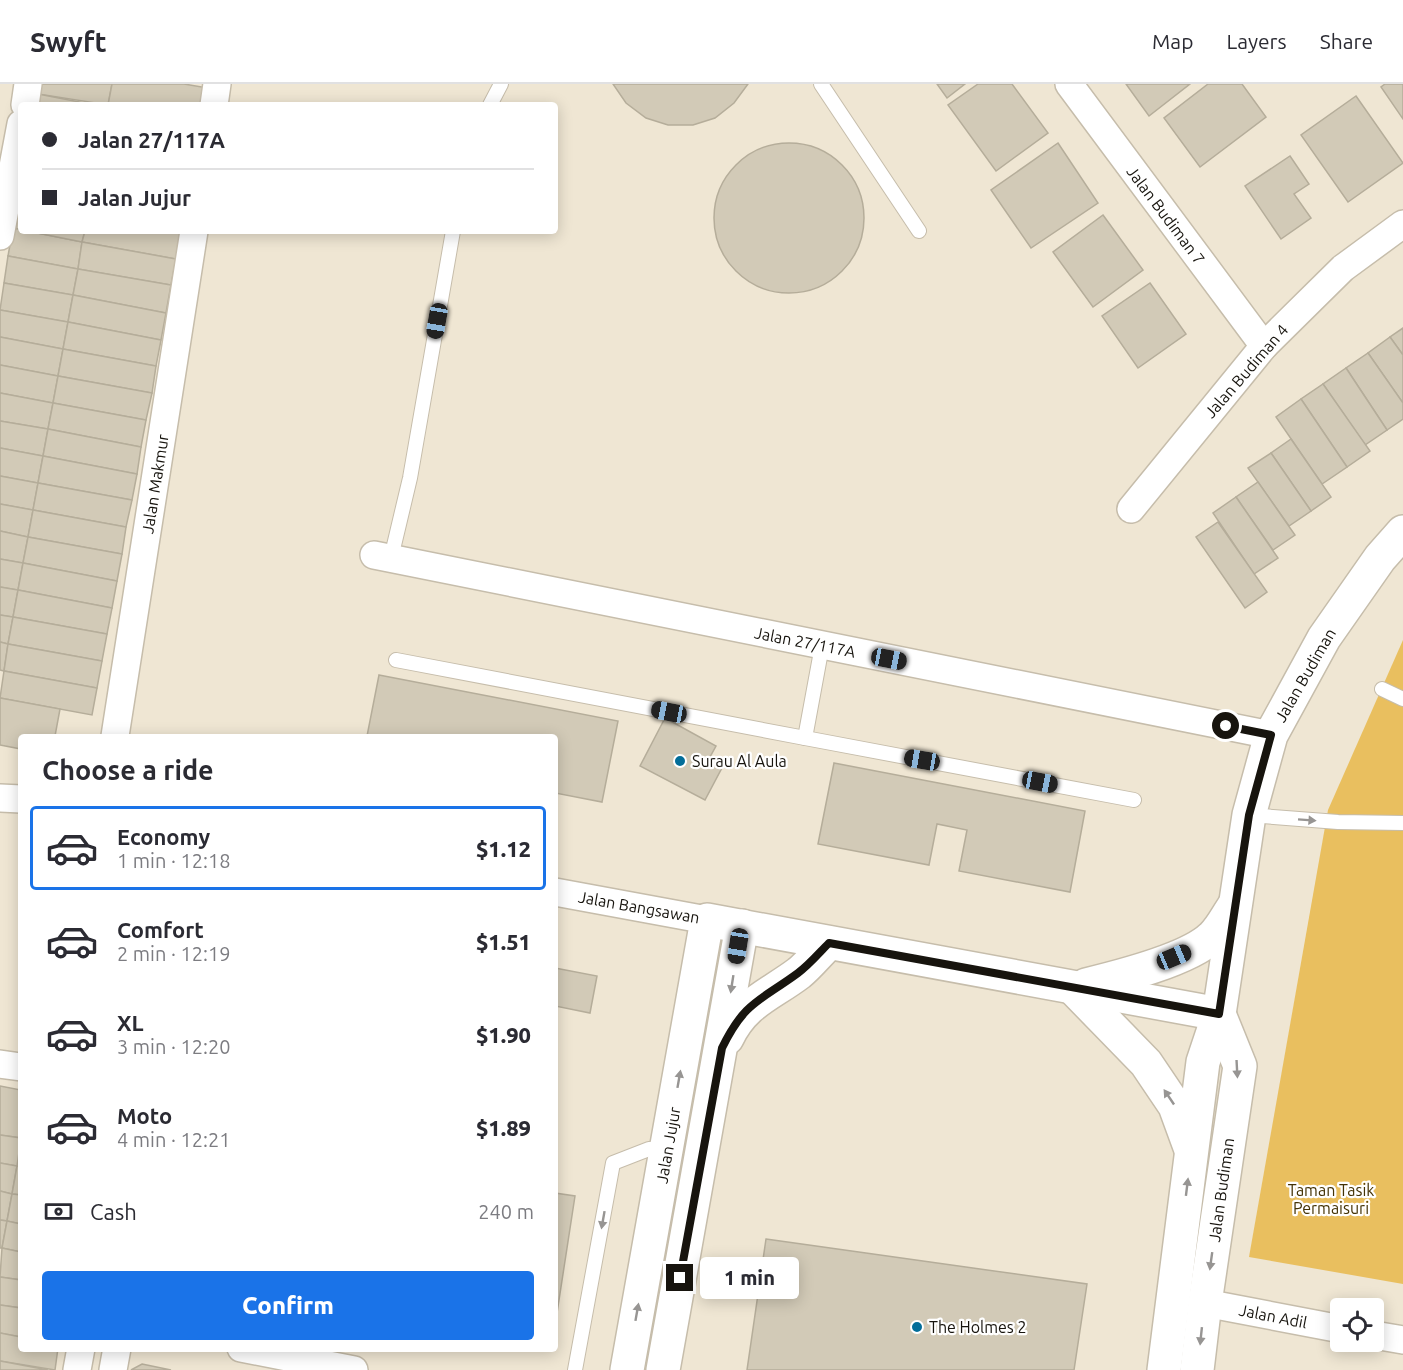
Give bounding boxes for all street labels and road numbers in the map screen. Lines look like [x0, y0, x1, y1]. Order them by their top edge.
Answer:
street label: Jalan Budiman 7 [1123, 163, 1209, 267]
street label: Jalan Budiman 4 [1201, 321, 1291, 421]
street label: Jalan Makmur [138, 433, 172, 535]
street label: Jalan 27/117A [753, 623, 858, 661]
street label: Jalan Budiman [1271, 625, 1339, 725]
street label: Jalan Bangsawan [577, 887, 701, 927]
street label: Jalan Jujur [652, 1105, 684, 1185]
street label: Jalan Budiman [1205, 1137, 1237, 1243]
street label: Jalan Adil [1237, 1301, 1309, 1331]

